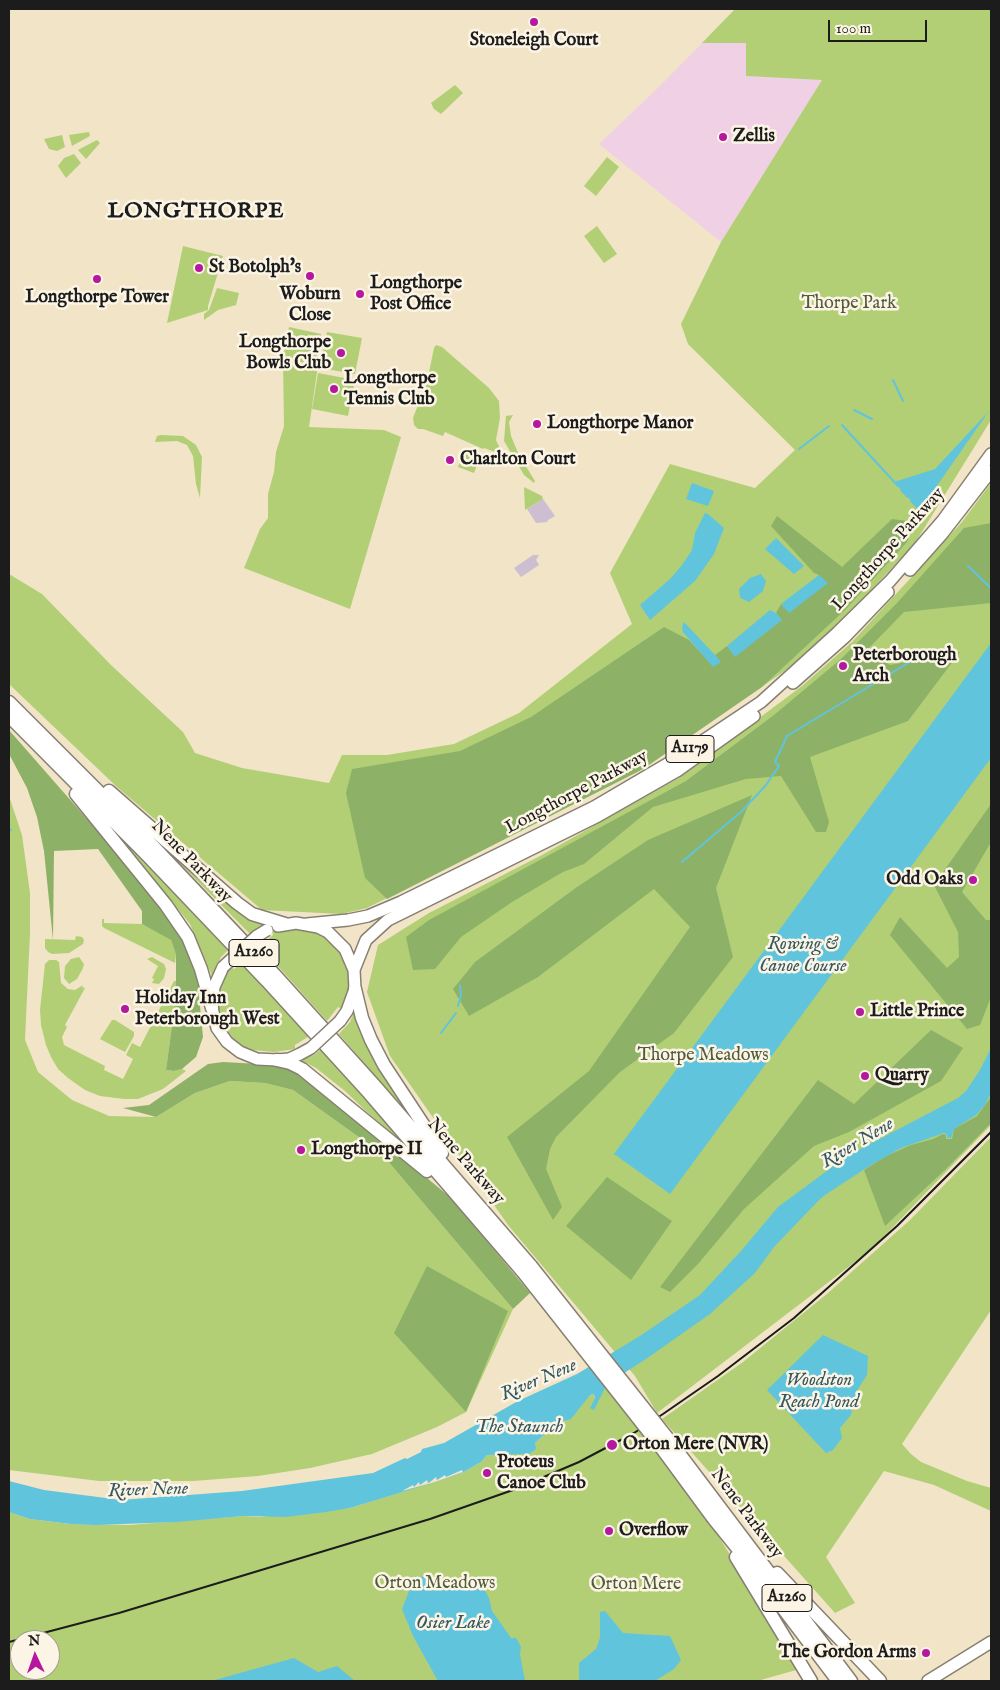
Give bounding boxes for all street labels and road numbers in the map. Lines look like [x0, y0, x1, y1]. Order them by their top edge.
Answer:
street label: Longthorpe Parkway [828, 484, 950, 616]
road number: A1179 [666, 736, 714, 762]
street label: Longthorpe Parkway [502, 746, 652, 840]
street label: Nene Parkway [146, 816, 236, 908]
road number: A1260 [229, 940, 279, 966]
street label: Nene Parkway [422, 1114, 508, 1210]
street label: Nene Parkway [705, 1465, 787, 1563]
road number: A1260 [762, 1585, 812, 1612]

